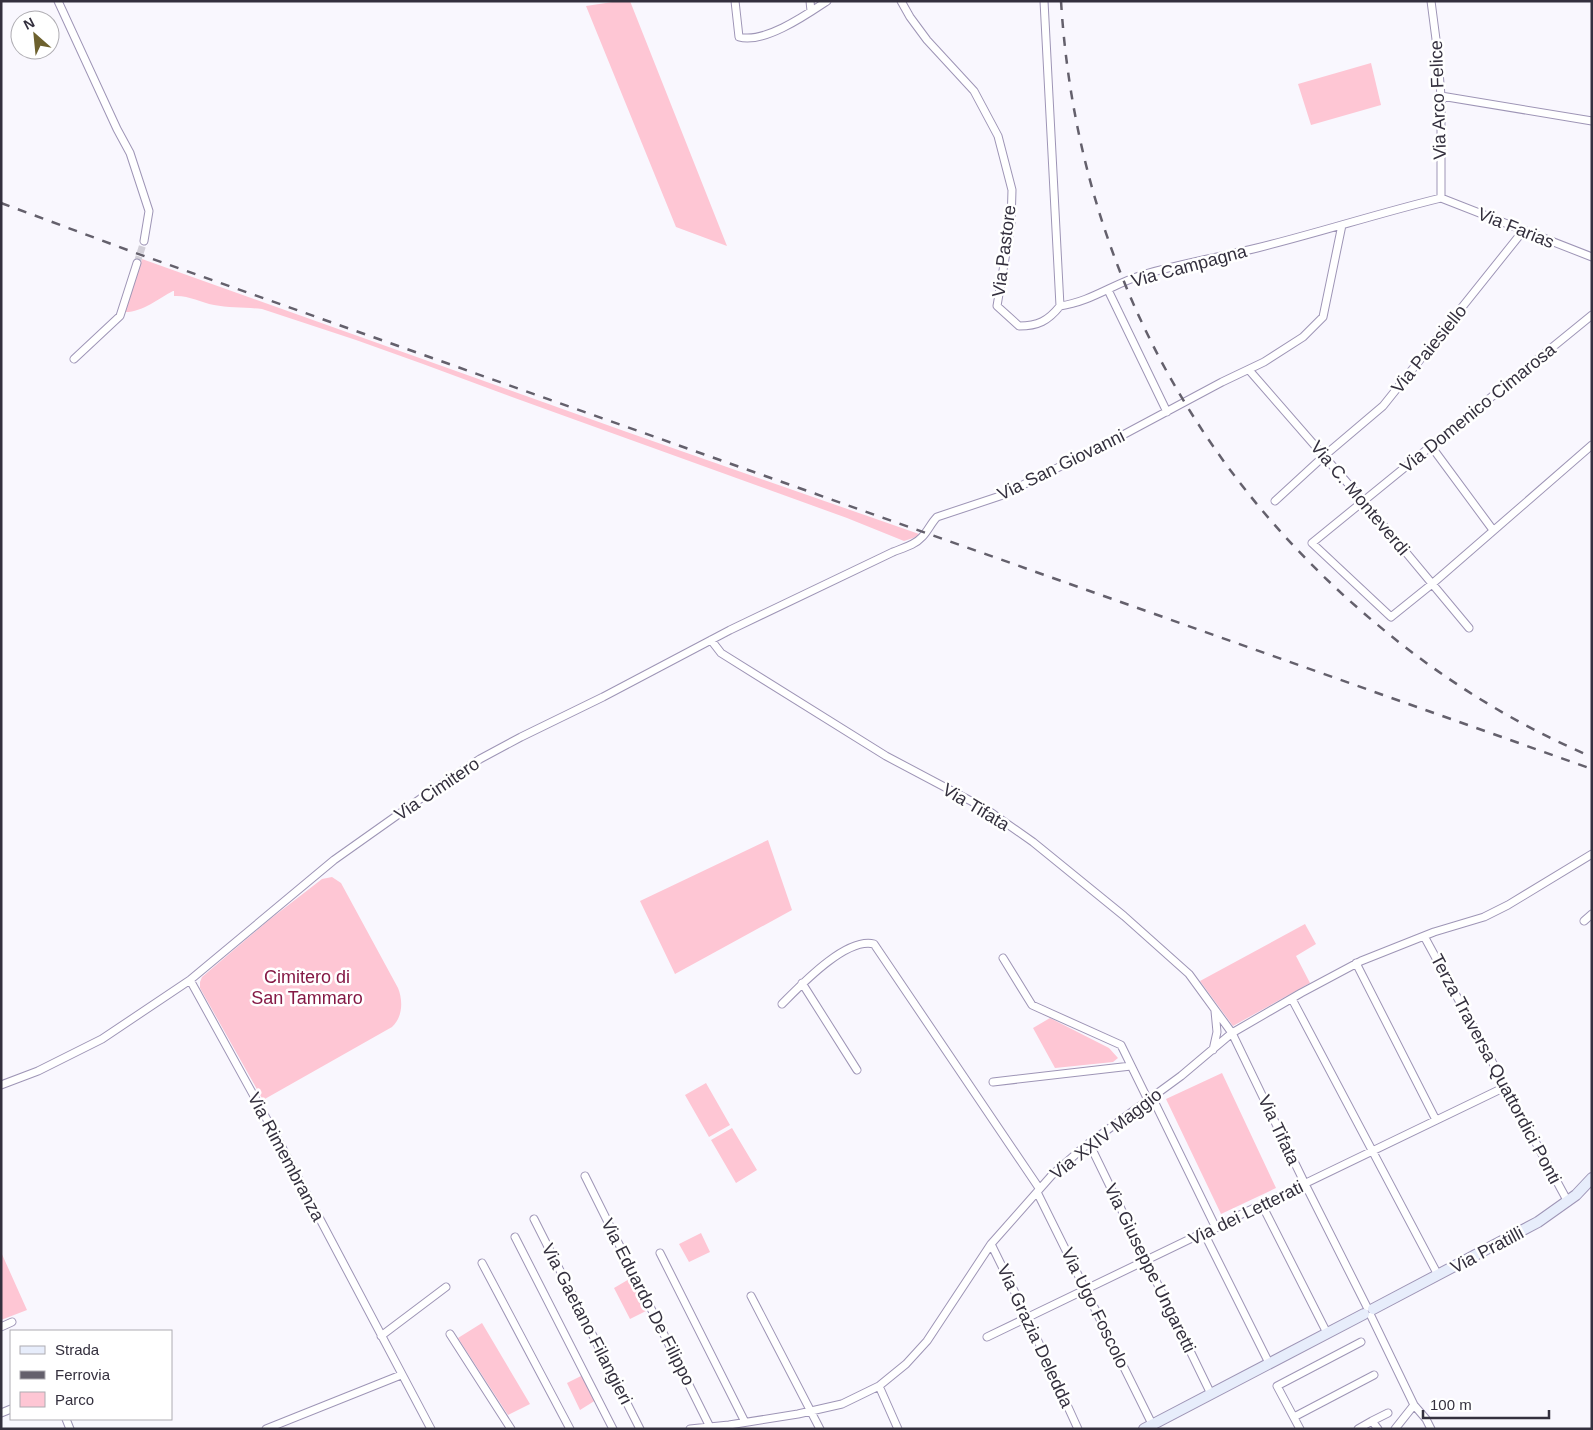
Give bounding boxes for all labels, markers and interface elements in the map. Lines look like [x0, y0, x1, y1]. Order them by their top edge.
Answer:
north arrow [10, 10, 60, 60]
text: N [21, 14, 37, 33]
street label: Via Arco Felice [1426, 40, 1450, 160]
street label: Via Pastore [988, 204, 1020, 298]
street label: Via Farias [1475, 204, 1557, 252]
street label: Via Campagna [1129, 241, 1250, 291]
street label: Via Paiesiello [1387, 301, 1471, 397]
street label: Via Domenico Cimarosa [1396, 339, 1560, 477]
street label: Via San Giovanni [994, 426, 1128, 504]
street label: Via C. Monteverdi [1306, 437, 1414, 559]
street label: Via Cimitero [391, 753, 483, 825]
street label: Via Tifata [939, 779, 1014, 835]
street label: Terza Traversa Quattordici Ponti [1427, 951, 1565, 1187]
park label: Cimitero di San Tammaro [251, 967, 363, 1008]
street label: Via XXIV Maggio [1046, 1084, 1166, 1184]
street label: Via Rimembranza [244, 1089, 329, 1226]
street label: Via Tifata [1254, 1092, 1304, 1169]
street label: Via dei Letterati [1186, 1177, 1306, 1249]
street label: Via Giuseppe Ungaretti [1100, 1180, 1200, 1356]
street label: Via Eduardo De Filippo [597, 1215, 699, 1389]
street label: Via Pratilli [1447, 1222, 1527, 1278]
street label: Via Gaetano Filangieri [538, 1240, 636, 1408]
street label: Via Ugo Foscolo [1057, 1244, 1133, 1372]
street label: Via Grazia Deledda [993, 1261, 1077, 1412]
legend [10, 1330, 172, 1420]
text: Strada [55, 1341, 100, 1358]
text: Ferrovia [55, 1366, 111, 1383]
scale bar [1423, 1388, 1549, 1420]
text: Parco [55, 1391, 94, 1408]
text: 100 m [1430, 1396, 1472, 1413]

